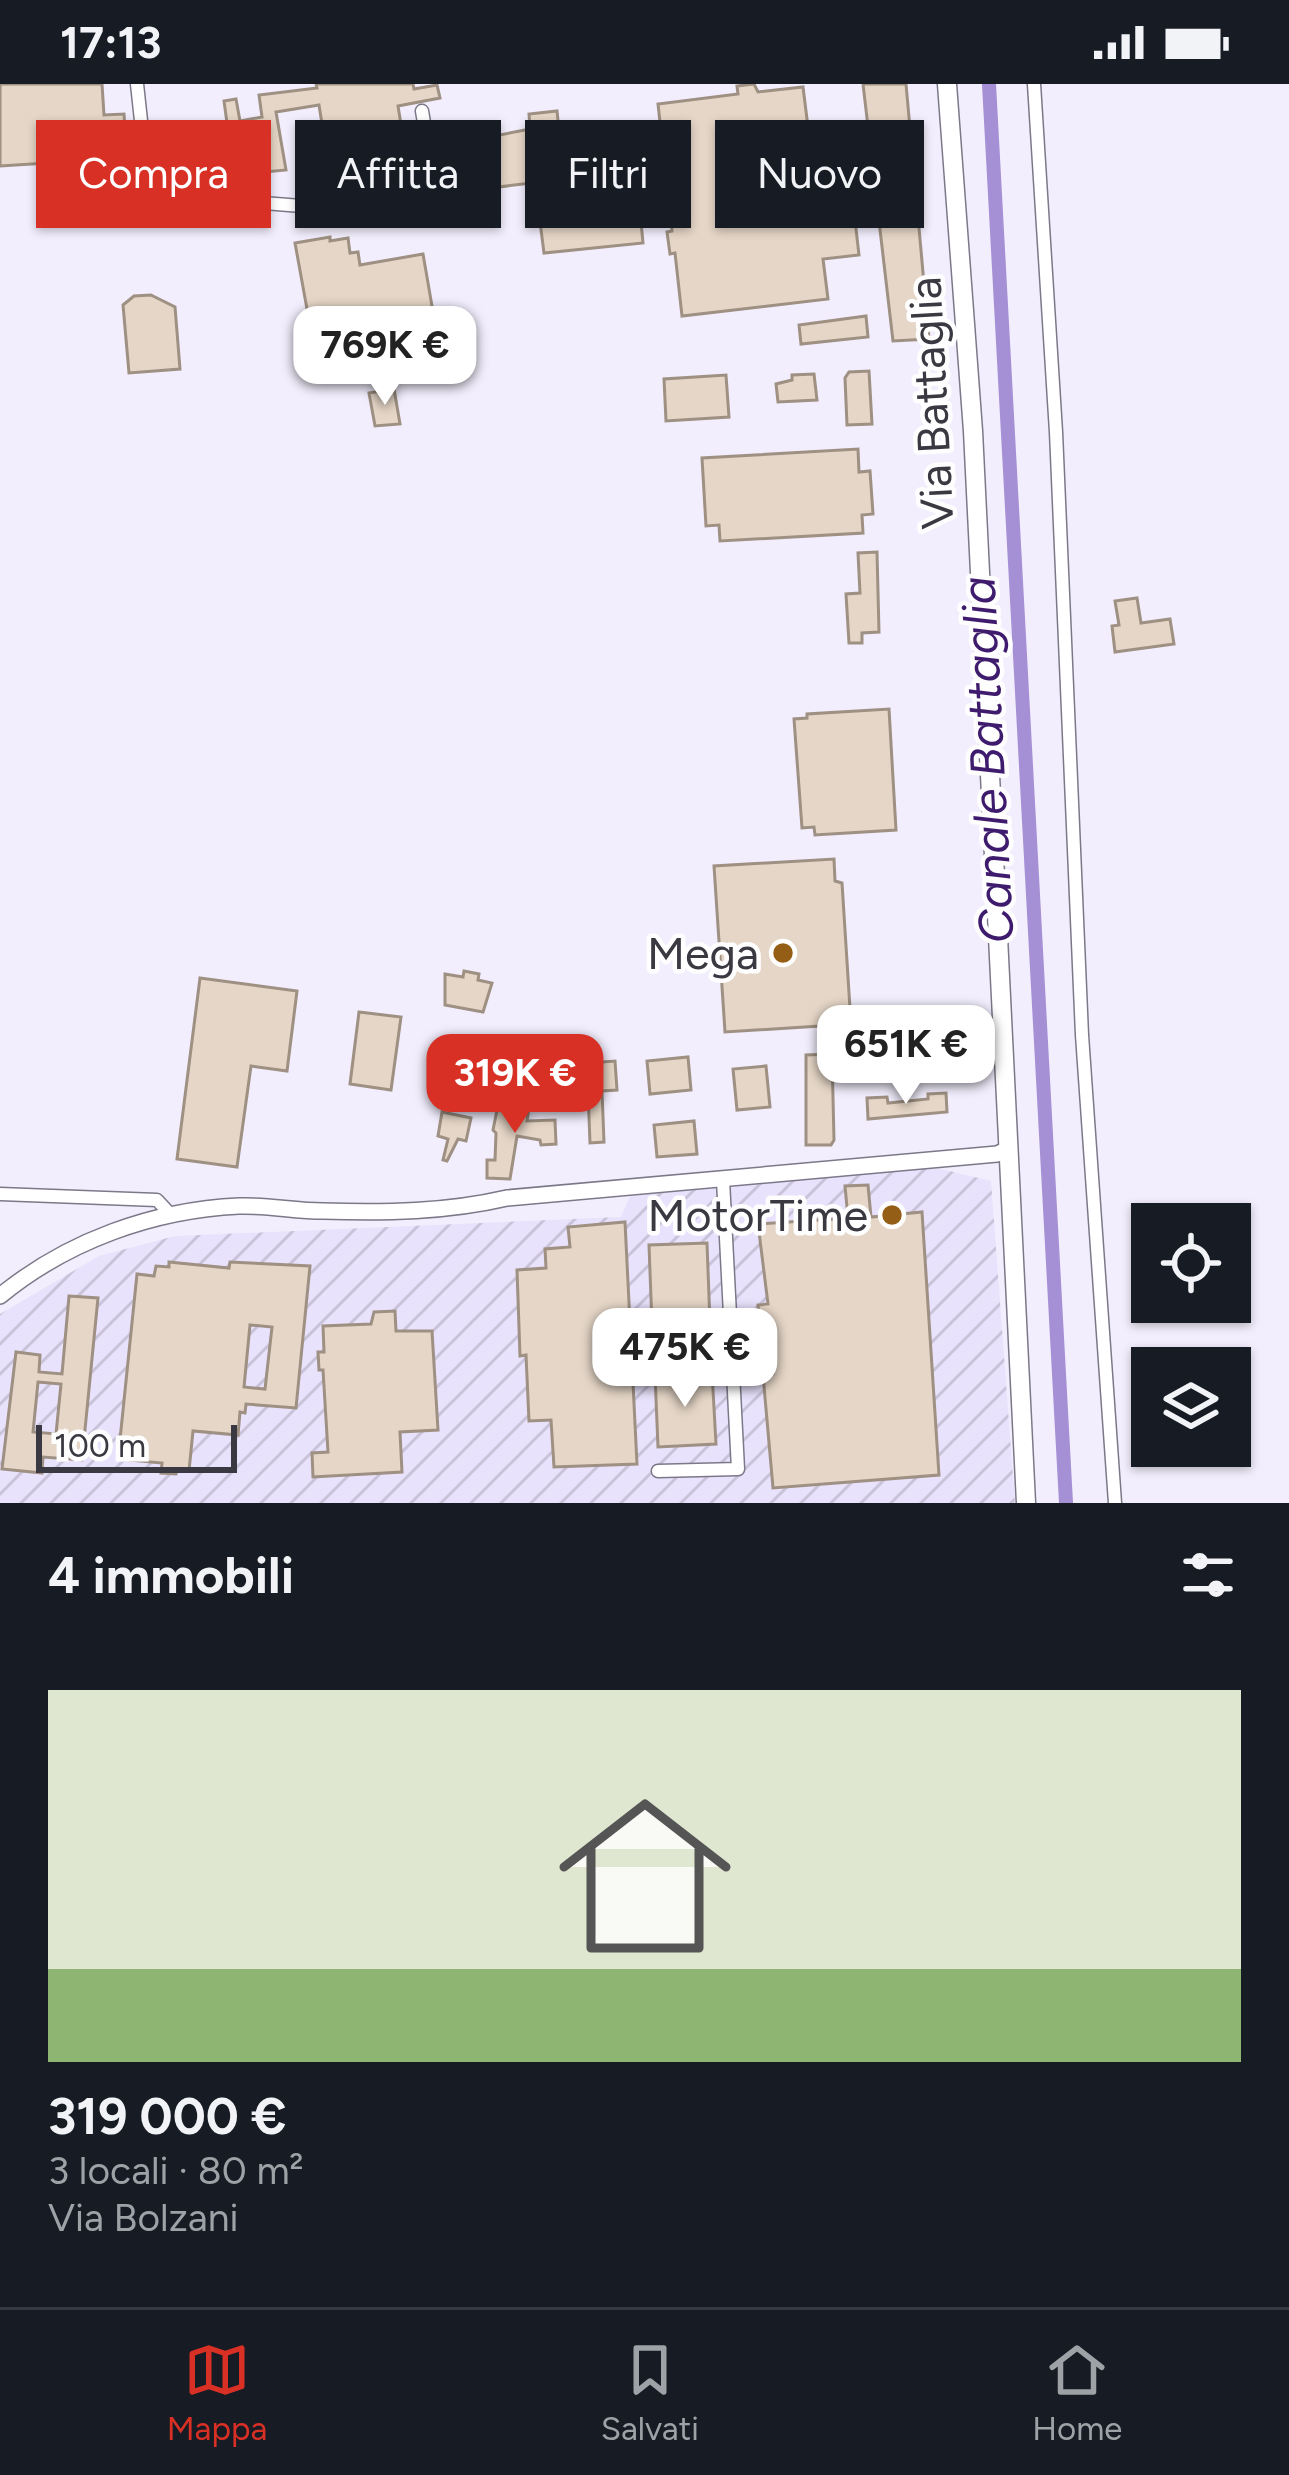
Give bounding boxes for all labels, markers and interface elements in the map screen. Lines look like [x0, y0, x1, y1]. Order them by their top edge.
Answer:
text: 17:13 [60, 15, 162, 69]
chip: Compra [36, 120, 271, 228]
chip: Affitta [295, 120, 501, 228]
chip: Filtri [525, 120, 691, 228]
chip: Nuovo [715, 120, 924, 228]
street label: Via Battaglia [897, 275, 965, 531]
pin: 769K € [287, 306, 483, 408]
text: 769K € [320, 321, 450, 368]
water label: Canale Battaglia [948, 575, 1026, 945]
place label: Mega [647, 926, 759, 980]
marker: Mega [770, 940, 796, 966]
pin: 651K € [808, 1005, 1004, 1107]
text: 651K € [844, 1020, 968, 1067]
pin: 319K € [417, 1034, 613, 1136]
text: 319K € [453, 1049, 577, 1096]
place label: MotorTime [647, 1188, 868, 1242]
marker: MotorTime [879, 1202, 905, 1228]
map controls [1131, 1203, 1251, 1467]
button: locate [1131, 1203, 1251, 1323]
pin: 475K € [587, 1308, 783, 1410]
text: 475K € [619, 1323, 751, 1370]
button: layers [1131, 1347, 1251, 1467]
scale bar [36, 1419, 237, 1472]
text: 100 m [54, 1426, 146, 1465]
icon: filters [1175, 1542, 1241, 1608]
text: 4 immobili [48, 1545, 294, 1606]
icon: home [537, 1768, 753, 1984]
text: 319 000 € [48, 2086, 286, 2147]
text: 3 locali · 80 m² [48, 2147, 304, 2194]
text: Via Bolzani [48, 2194, 238, 2241]
tab: Mappa [167, 2337, 267, 2448]
tab: Salvati [601, 2337, 699, 2448]
tab: Home [1032, 2337, 1122, 2448]

